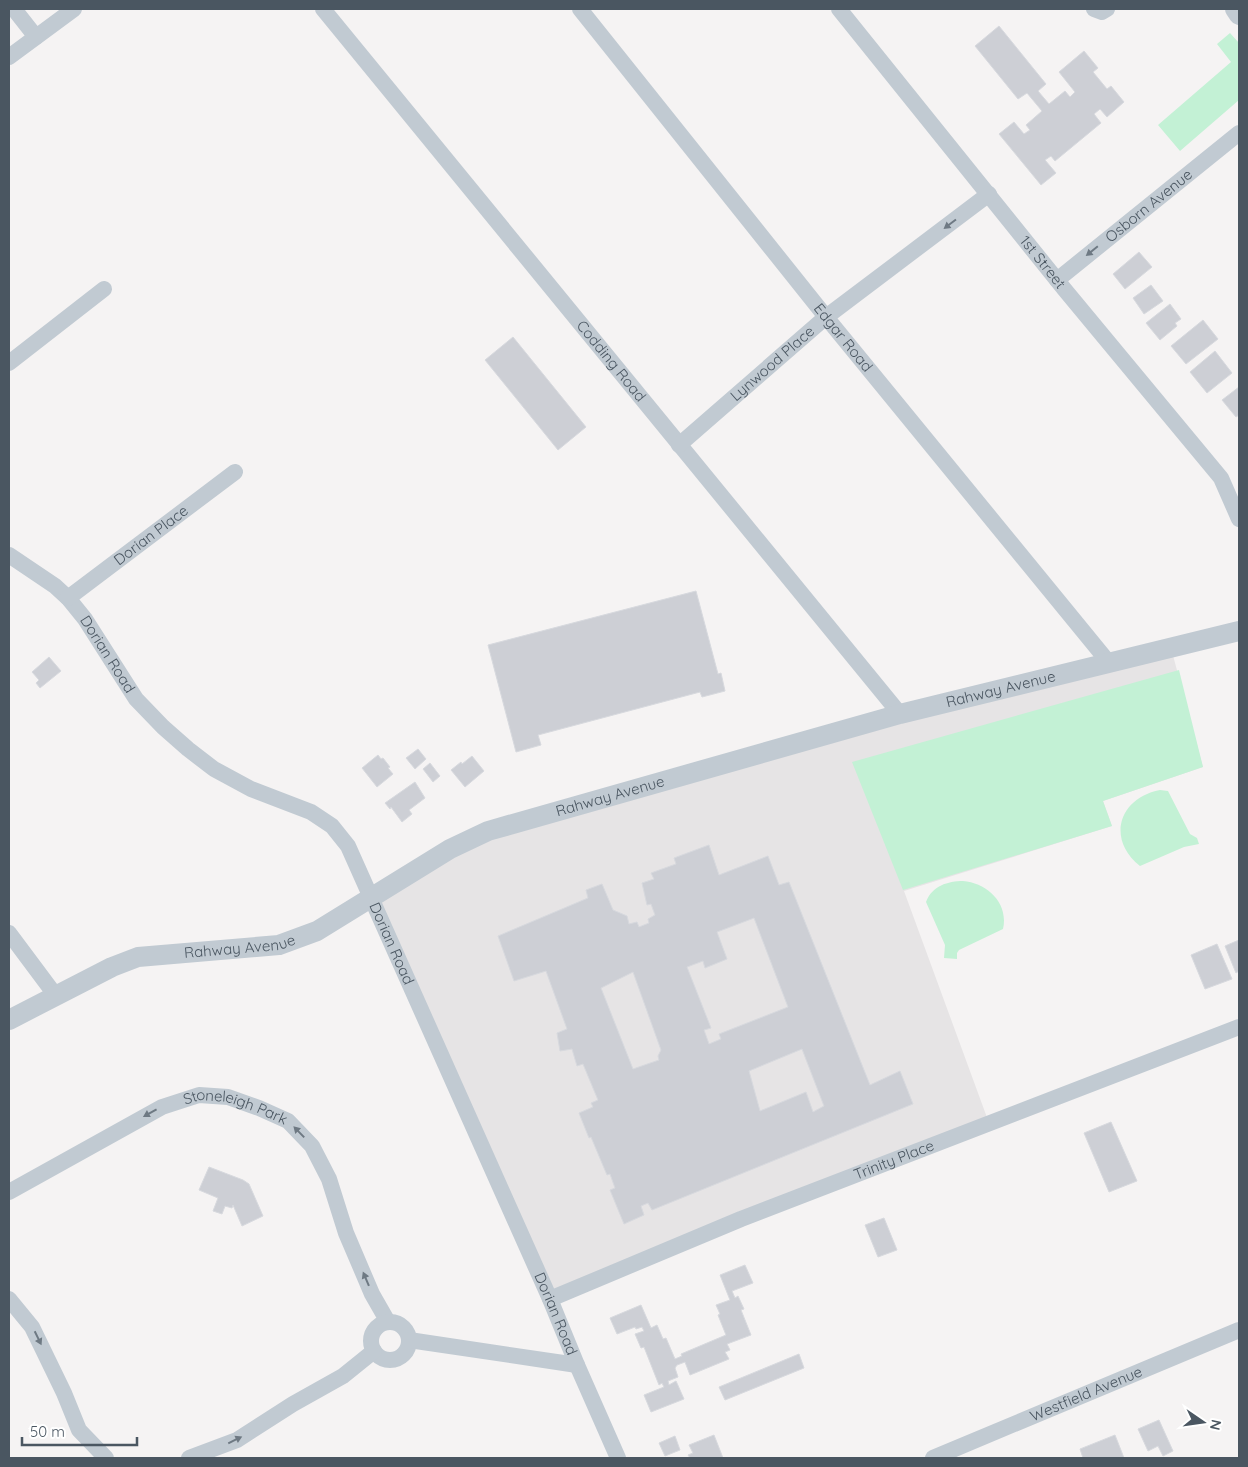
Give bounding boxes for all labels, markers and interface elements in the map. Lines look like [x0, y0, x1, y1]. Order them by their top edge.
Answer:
street label: Osborn Avenue [1101, 165, 1196, 246]
one-way arrow [943, 219, 957, 229]
street label: 1st Street [1016, 231, 1070, 292]
one-way arrow [1086, 246, 1099, 257]
street label: Edgar Road [810, 299, 877, 376]
street label: Codding Road [573, 316, 650, 405]
street label: Lynwood Place [726, 321, 818, 405]
street label: Dorian Place [110, 501, 192, 569]
street label: Dorian Road [76, 612, 140, 696]
street label: Rahway Avenue [944, 666, 1057, 711]
street label: Rahway Avenue [553, 771, 667, 820]
street label: Dorian Road [365, 899, 419, 987]
street label: Rahway Avenue [183, 930, 298, 962]
street label: Stoneleigh Park [181, 1085, 291, 1129]
one-way arrow [143, 1109, 157, 1118]
one-way arrow [293, 1127, 305, 1139]
street label: Trinity Place [851, 1135, 937, 1184]
street label: Dorian Road [530, 1269, 582, 1358]
one-way arrow [361, 1272, 369, 1286]
one-way arrow [34, 1331, 42, 1345]
street label: Westfield Avenue [1027, 1362, 1145, 1425]
north arrow [1178, 1397, 1228, 1447]
scale bar [22, 1414, 138, 1446]
text: N [1206, 1418, 1226, 1432]
text: 50 m [30, 1422, 65, 1441]
one-way arrow [227, 1436, 242, 1444]

